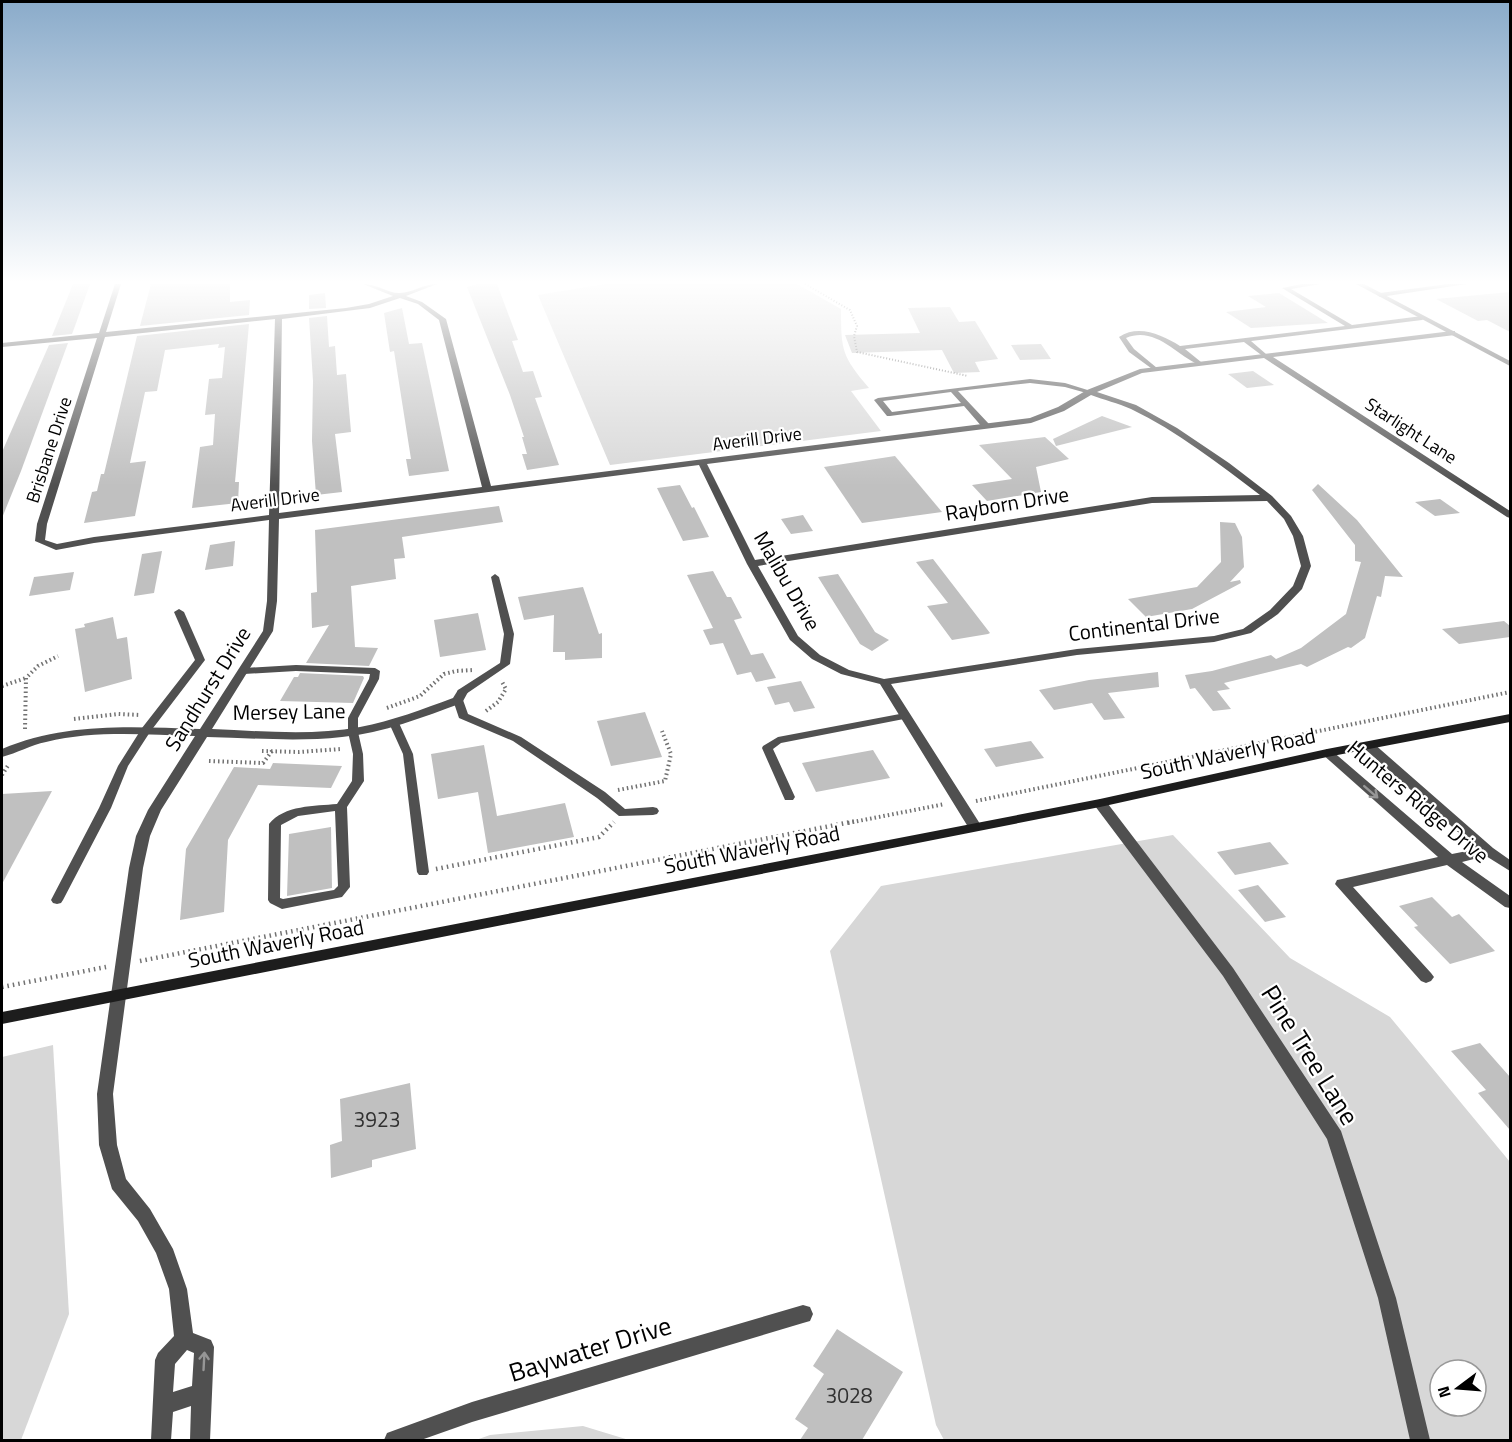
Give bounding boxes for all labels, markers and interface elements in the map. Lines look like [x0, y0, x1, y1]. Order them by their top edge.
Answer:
street label: Starlight Lane [1360, 391, 1463, 470]
street label: Brisbane Drive [19, 393, 78, 506]
street label: Averill Drive [711, 420, 803, 457]
street label: Rayborn Drive [943, 477, 1071, 529]
street label: Averill Drive [229, 481, 321, 518]
street label: Malibu Drive [746, 525, 829, 636]
street label: Continental Drive [1067, 599, 1221, 649]
street label: Sandhurst Drive [156, 620, 258, 757]
street label: Mersey Lane [232, 694, 346, 728]
street label: South Waverly Road [1137, 719, 1318, 787]
street label: Hunters Ridge Drive [1341, 732, 1497, 870]
one-way arrow [1363, 785, 1379, 798]
street label: South Waverly Road [661, 816, 842, 882]
street label: South Waverly Road [185, 910, 366, 976]
street label: Pine Tree Lane [1252, 977, 1369, 1132]
house number: 3923 [353, 1103, 401, 1135]
street label: Baywater Drive [504, 1305, 676, 1392]
one-way arrow [198, 1352, 209, 1372]
north arrow [1428, 1358, 1488, 1418]
house number: 3028 [825, 1379, 873, 1411]
text: N [1431, 1383, 1457, 1401]

